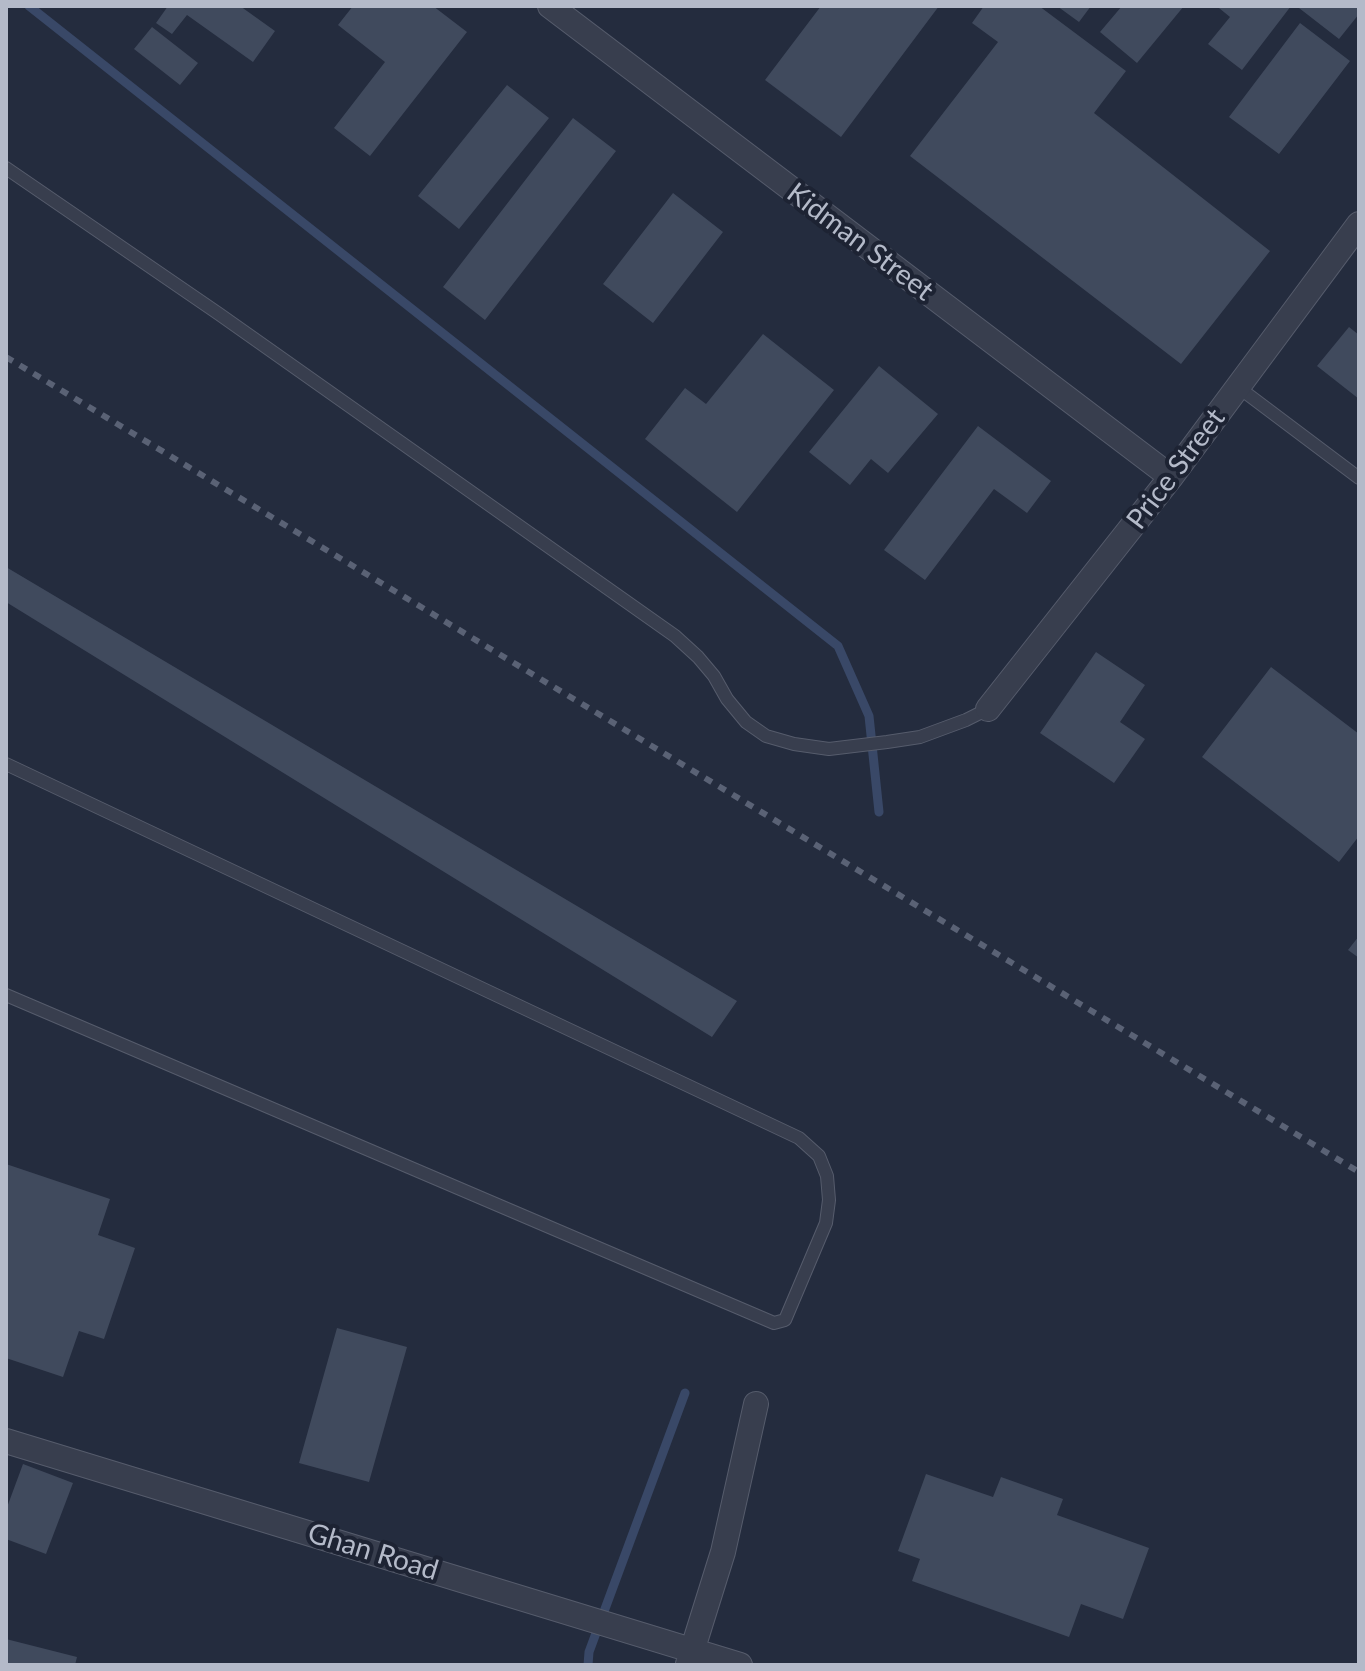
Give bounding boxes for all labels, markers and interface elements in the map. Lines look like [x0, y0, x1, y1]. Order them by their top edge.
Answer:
street label: Kidman Street [780, 176, 940, 308]
street label: Price Street [1120, 402, 1232, 536]
street label: Ghan Road [304, 1516, 442, 1588]

